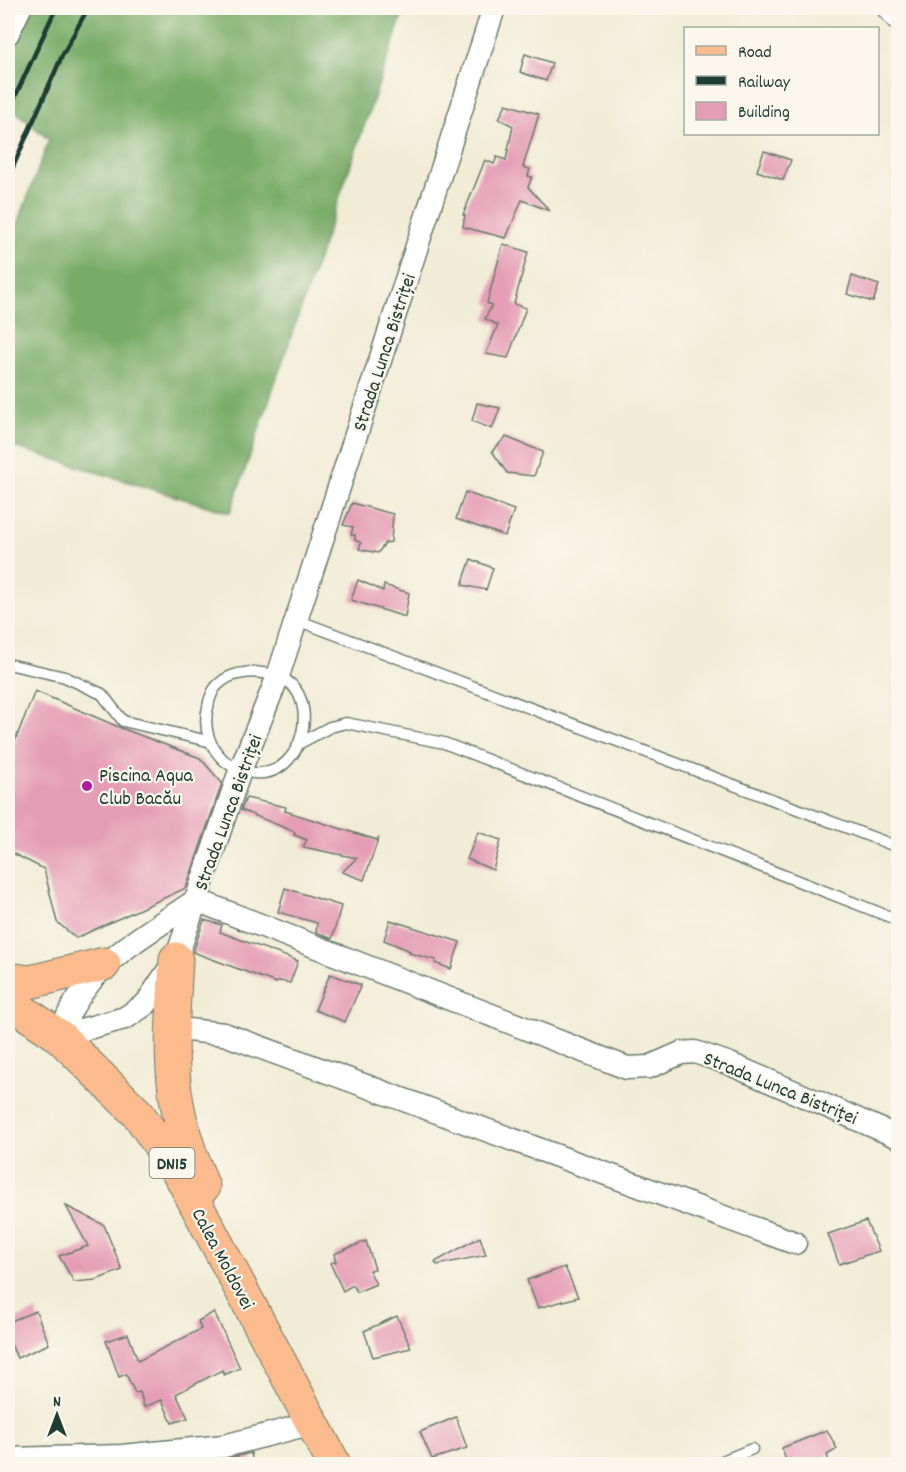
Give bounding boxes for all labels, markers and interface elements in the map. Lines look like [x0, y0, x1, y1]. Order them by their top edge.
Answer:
legend [684, 27, 879, 135]
text: Road [738, 41, 772, 66]
text: Railway [738, 71, 791, 96]
text: Building [738, 101, 790, 126]
street label: Strada Lunca Bistriței [347, 270, 425, 435]
street label: Strada Lunca Bistriței [189, 731, 271, 895]
place label: Piscina Aqua Club Bacău [99, 763, 193, 814]
marker: Piscina Aqua Club Bacău [80, 779, 94, 793]
street label: Strada Lunca Bistriței [698, 1046, 862, 1134]
road number: DN15 [150, 1148, 195, 1178]
street label: Calea Moldovei [183, 1204, 260, 1315]
north arrow [27, 1385, 87, 1445]
text: N [53, 1391, 61, 1414]

